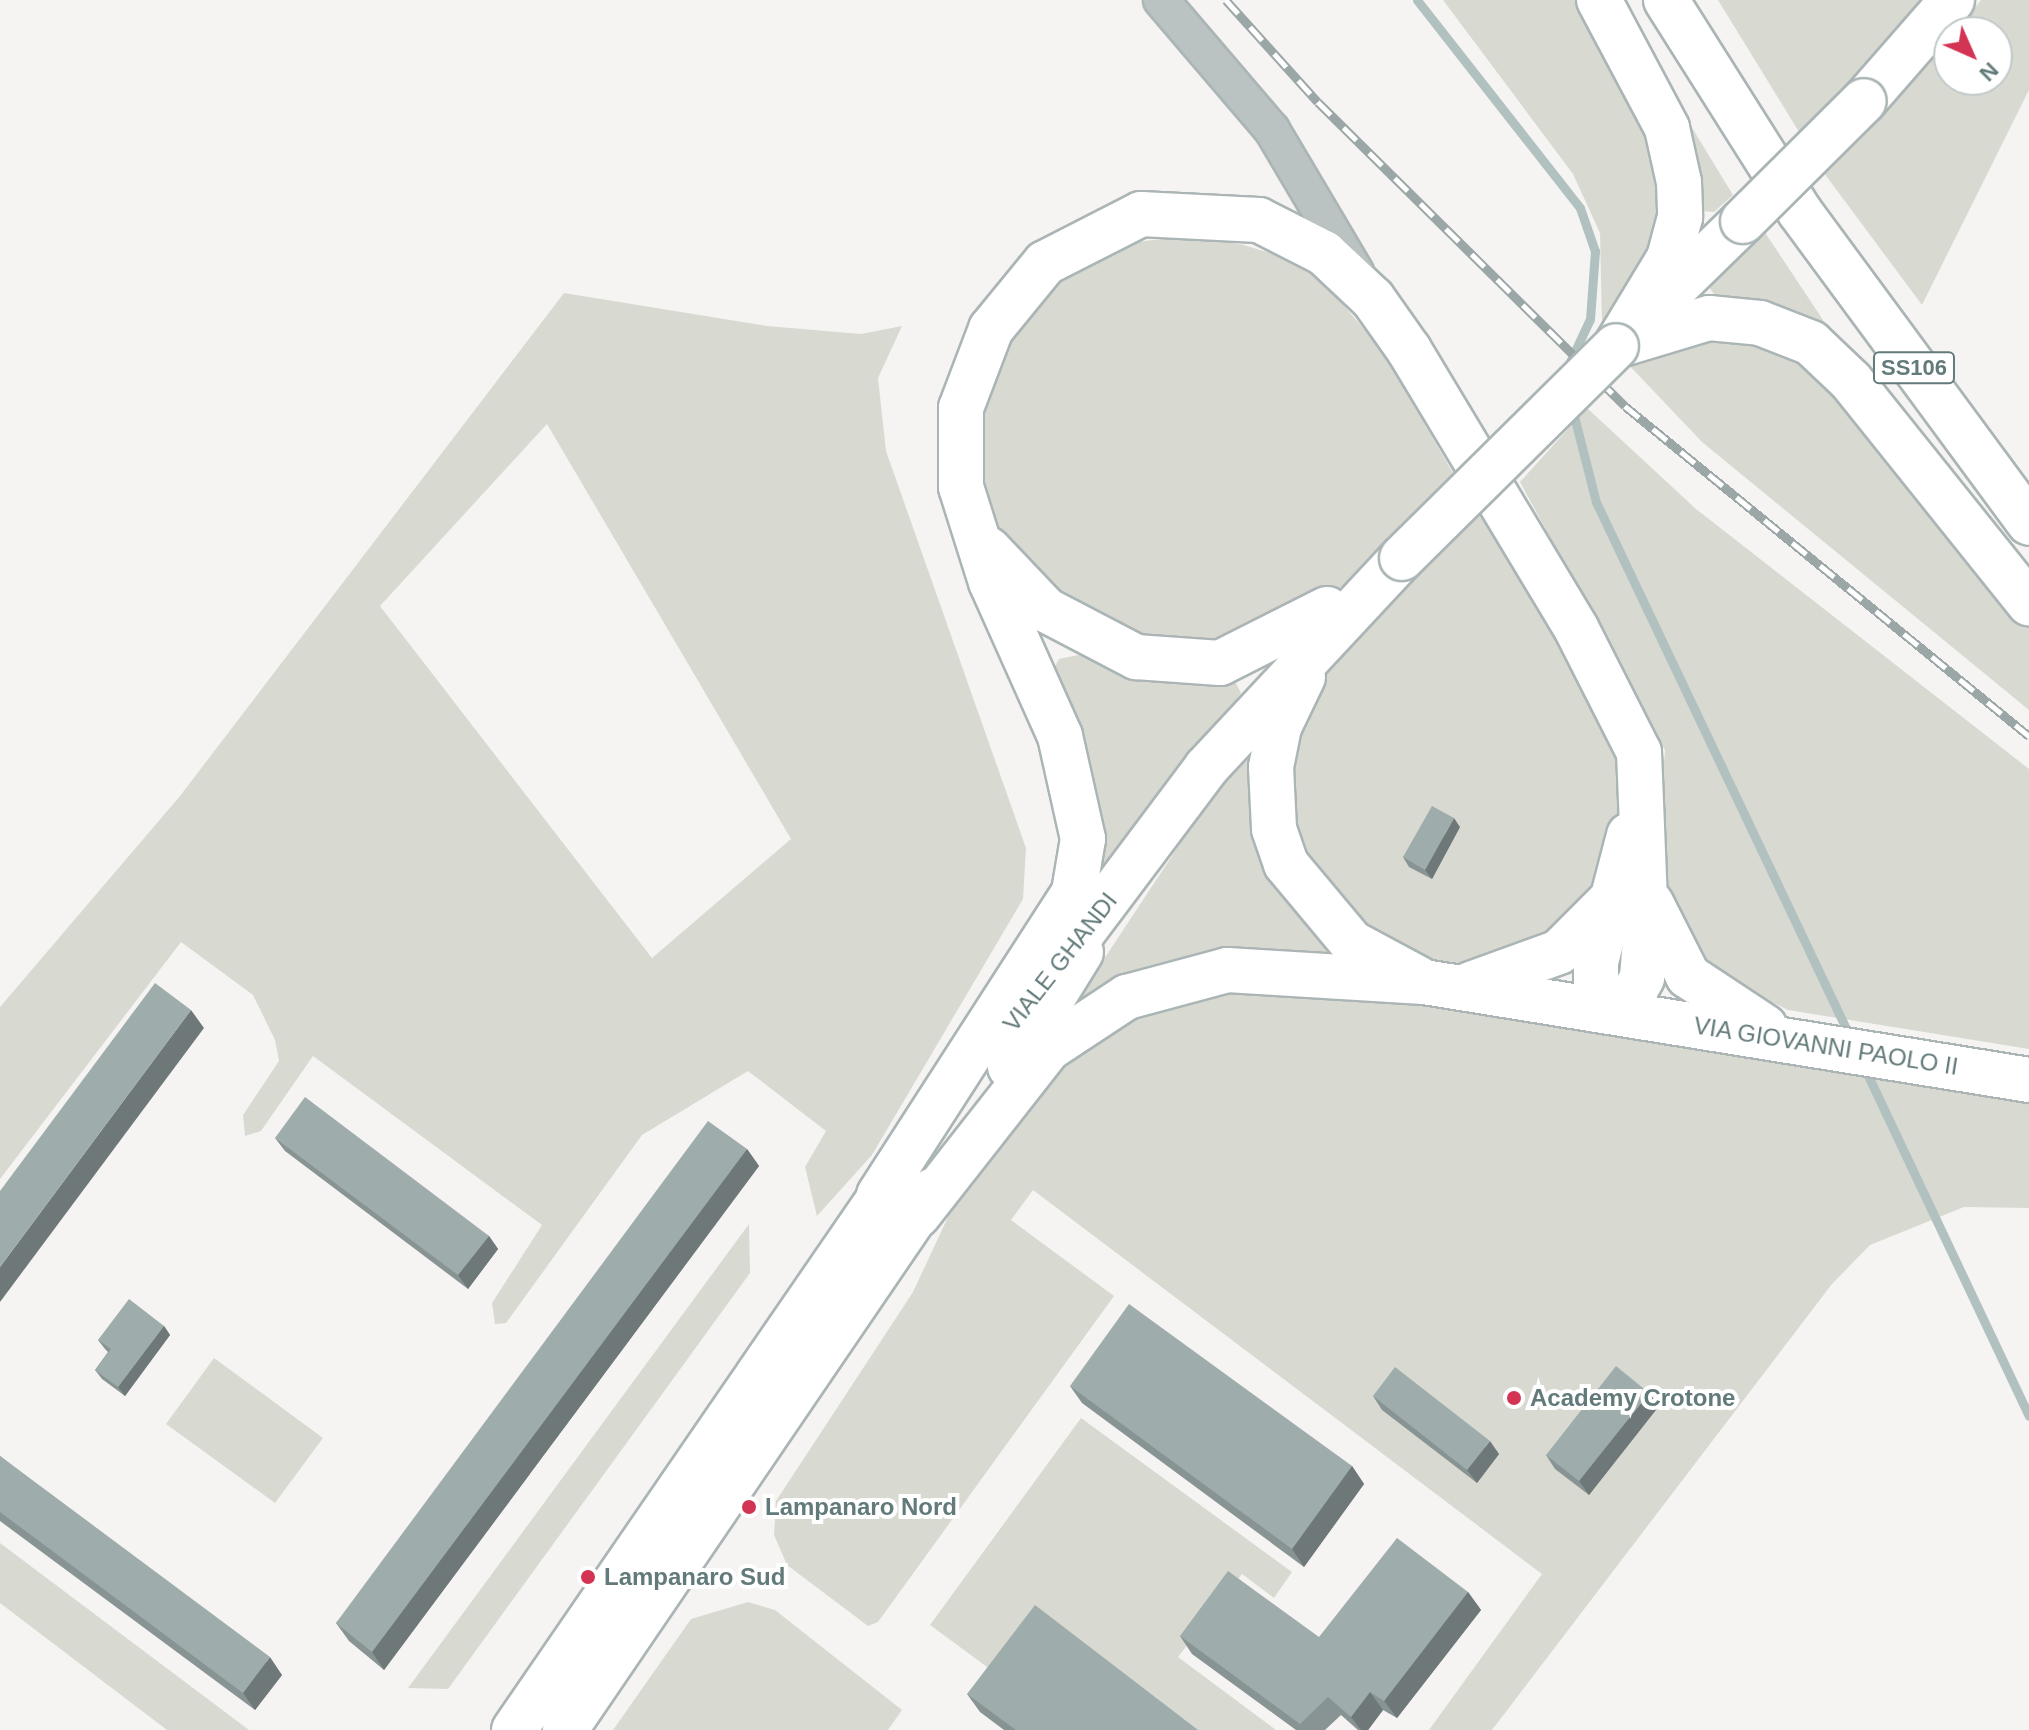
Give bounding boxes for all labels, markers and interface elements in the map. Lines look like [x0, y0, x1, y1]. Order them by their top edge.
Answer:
north arrow [1933, 16, 2013, 96]
text: N [1974, 57, 2003, 86]
road number: SS106 [1872, 350, 1956, 386]
street label: VIALE GHANDI [997, 887, 1123, 1037]
street label: VIA GIOVANNI PAOLO II [1691, 1011, 1961, 1081]
place label: Academy Crotone [1530, 1384, 1735, 1412]
marker: Academy Crotone [1505, 1389, 1523, 1407]
place label: Lampanaro Nord [765, 1493, 957, 1521]
marker: Lampanaro Nord [740, 1498, 758, 1516]
place label: Lampanaro Sud [604, 1563, 785, 1591]
marker: Lampanaro Sud [579, 1568, 597, 1586]

